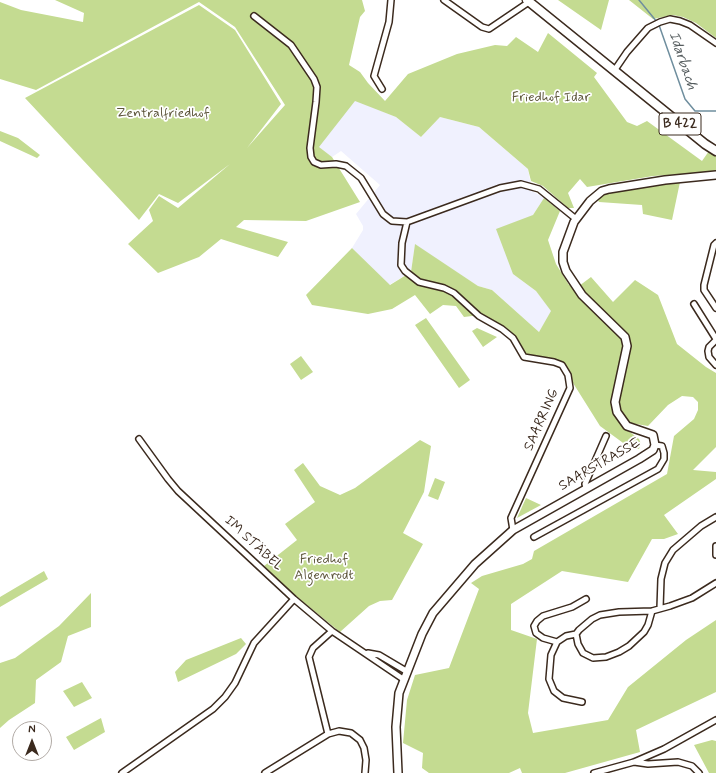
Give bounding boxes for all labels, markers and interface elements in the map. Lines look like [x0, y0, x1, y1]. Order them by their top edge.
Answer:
water label: Idarbach [664, 30, 700, 92]
park label: Friedhof Idar [512, 90, 590, 106]
park label: Zentralfriedhof [116, 106, 210, 122]
road number: B 422 [659, 113, 701, 135]
street label: SAARRING [521, 386, 563, 454]
street label: SAARSTRASSE [556, 435, 644, 495]
street label: IM STÄBEL [220, 513, 286, 575]
park label: Friedhof Algenrodt [294, 552, 354, 584]
north arrow [12, 721, 52, 761]
text: N [28, 723, 36, 737]

